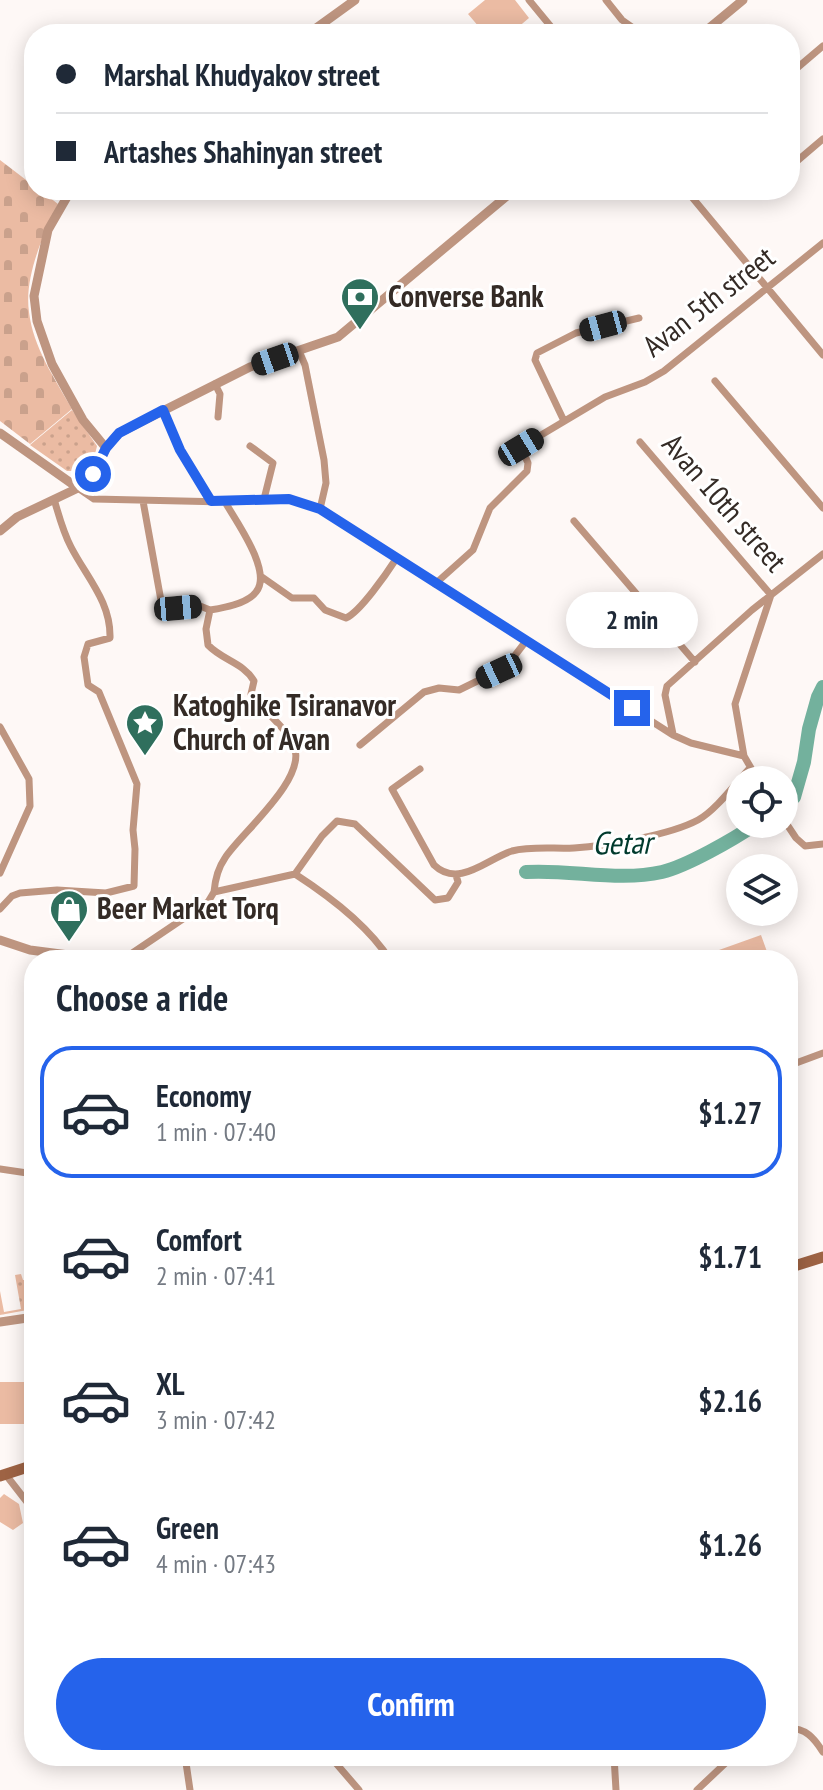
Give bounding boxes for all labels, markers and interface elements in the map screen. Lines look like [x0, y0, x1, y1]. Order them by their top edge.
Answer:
text: Marshal Khudyakov street [104, 55, 380, 94]
text: Artashes Shahinyan street [104, 132, 382, 171]
street label: Avan 5th street [634, 237, 783, 365]
bank icon: Converse Bank [339, 276, 381, 331]
place label: Converse Bank [388, 276, 544, 315]
car [577, 308, 629, 344]
car [248, 340, 302, 378]
car [494, 424, 548, 470]
street label: Avan 10th street [654, 425, 796, 580]
route start [75, 456, 111, 492]
callout: 2 min [566, 592, 698, 648]
car [153, 594, 203, 622]
text: 2 min [606, 603, 658, 636]
car [472, 650, 526, 692]
place label: Katoghike Tsiranavor Church of Avan [173, 685, 396, 758]
route end [614, 690, 650, 726]
place icon: Katoghike Tsiranavor Church of Avan [124, 702, 166, 757]
map controls [726, 766, 798, 926]
button: locate [726, 766, 798, 838]
water label: Getar [592, 820, 656, 864]
button: layers [726, 854, 798, 926]
shop icon: Beer Market Torq [48, 888, 90, 943]
place label: Beer Market Torq [97, 888, 279, 927]
text: Choose a ride [56, 974, 228, 1021]
icon: car [60, 1076, 132, 1148]
text: Economy [156, 1076, 251, 1115]
text: $1.27 [698, 1093, 762, 1132]
text: 1 min · 07:40 [156, 1115, 276, 1148]
icon: car [60, 1220, 132, 1292]
text: Comfort [156, 1220, 242, 1259]
text: $1.71 [698, 1237, 762, 1276]
text: 2 min · 07:41 [156, 1259, 276, 1292]
icon: car [60, 1364, 132, 1436]
text: XL [156, 1364, 185, 1403]
text: $2.16 [698, 1381, 762, 1420]
text: 3 min · 07:42 [156, 1403, 276, 1436]
icon: car [60, 1508, 132, 1580]
text: Green [156, 1508, 219, 1547]
text: $1.26 [698, 1525, 762, 1564]
text: 4 min · 07:43 [156, 1547, 276, 1580]
button: Confirm [56, 1658, 766, 1750]

